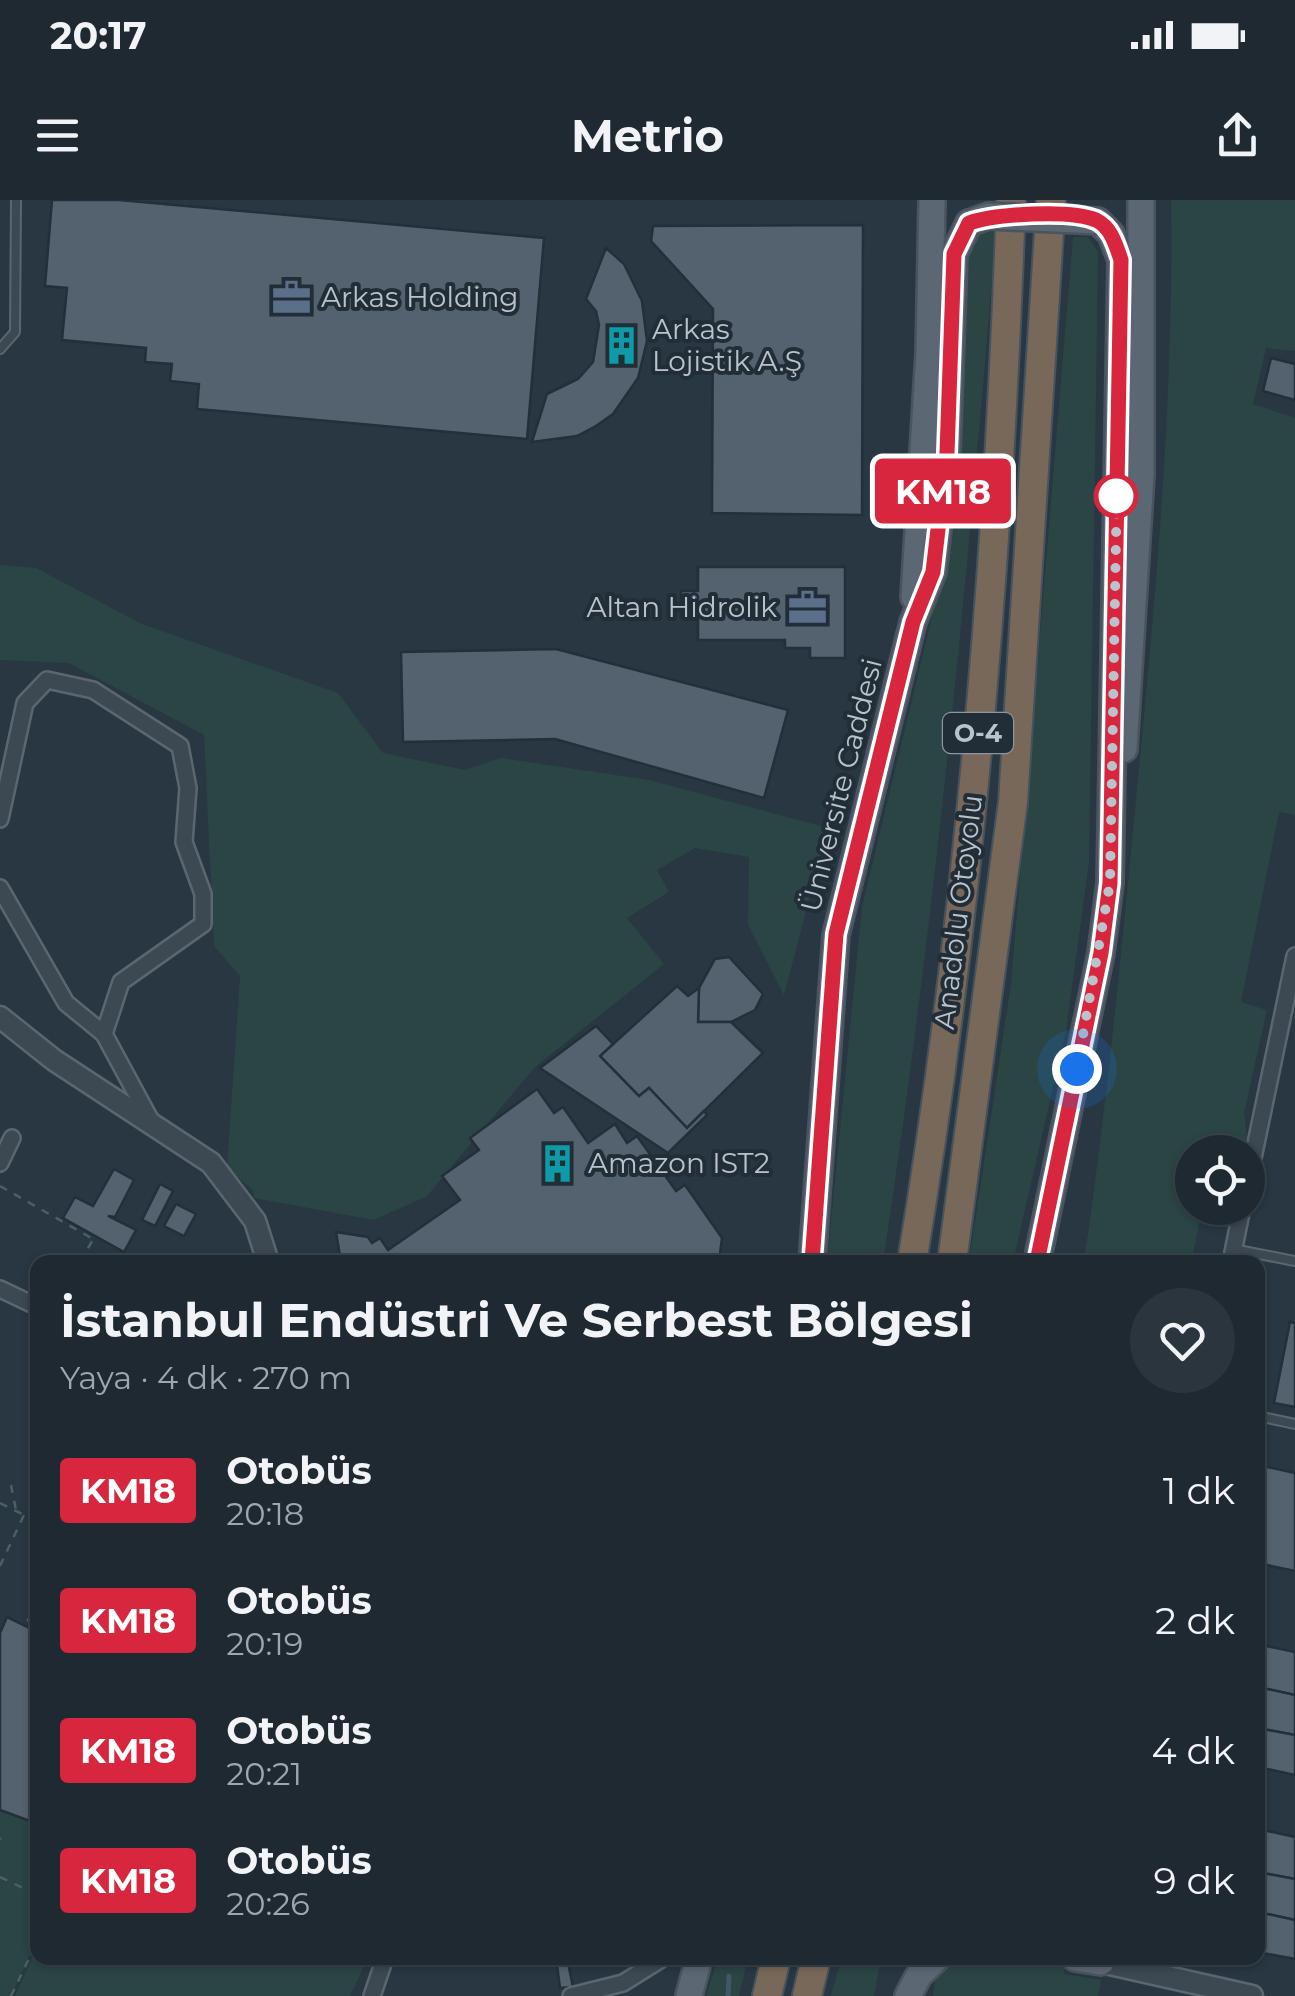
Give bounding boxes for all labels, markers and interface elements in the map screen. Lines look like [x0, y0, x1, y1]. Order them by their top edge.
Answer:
text: 20:17 [50, 12, 147, 59]
icon: menu [30, 108, 85, 163]
text: Metrio [571, 108, 724, 163]
icon: share [1210, 108, 1265, 163]
office icon: Arkas Holding [270, 276, 312, 318]
place label: Arkas Holding [321, 280, 519, 314]
place label: Arkas Lojistik A.Ş [652, 312, 802, 378]
building icon: Arkas Lojistik A.Ş [601, 324, 643, 366]
line badge: KM18 [873, 458, 1013, 524]
text: KM18 [895, 470, 991, 513]
unlabelled marker [1095, 475, 1137, 517]
office icon: Altan Hidrolik [786, 586, 828, 628]
place label: Altan Hidrolik [587, 590, 777, 624]
street label: Üniversite Caddesi [793, 655, 889, 915]
road number: O-4 [943, 713, 1013, 753]
street label: Anadolu Otoyolu [927, 793, 989, 1031]
your location [1052, 1044, 1102, 1094]
map controls [1175, 1135, 1265, 1225]
button: locate [1175, 1135, 1265, 1225]
building icon: Amazon IST2 [537, 1142, 579, 1184]
place label: Amazon IST2 [588, 1146, 770, 1180]
button: heart [1130, 1288, 1235, 1393]
text: İstanbul Endüstri Ve Serbest Bölgesi [60, 1291, 973, 1349]
text: Yaya · 4 dk · 270 m [60, 1358, 352, 1397]
text: Otobüs [226, 1447, 372, 1494]
text: 1 dk [1163, 1467, 1235, 1514]
text: KM18 [80, 1469, 176, 1512]
text: 20:18 [226, 1494, 304, 1533]
text: Otobüs [226, 1577, 372, 1624]
text: 2 dk [1155, 1597, 1235, 1644]
text: KM18 [80, 1599, 176, 1642]
text: 20:19 [226, 1624, 303, 1663]
text: Otobüs [226, 1707, 372, 1754]
text: 4 dk [1151, 1727, 1235, 1774]
text: KM18 [80, 1729, 176, 1772]
text: 20:21 [226, 1754, 302, 1793]
text: Otobüs [226, 1837, 372, 1884]
text: 9 dk [1153, 1857, 1235, 1904]
text: KM18 [80, 1859, 176, 1902]
text: 20:26 [226, 1884, 310, 1923]

